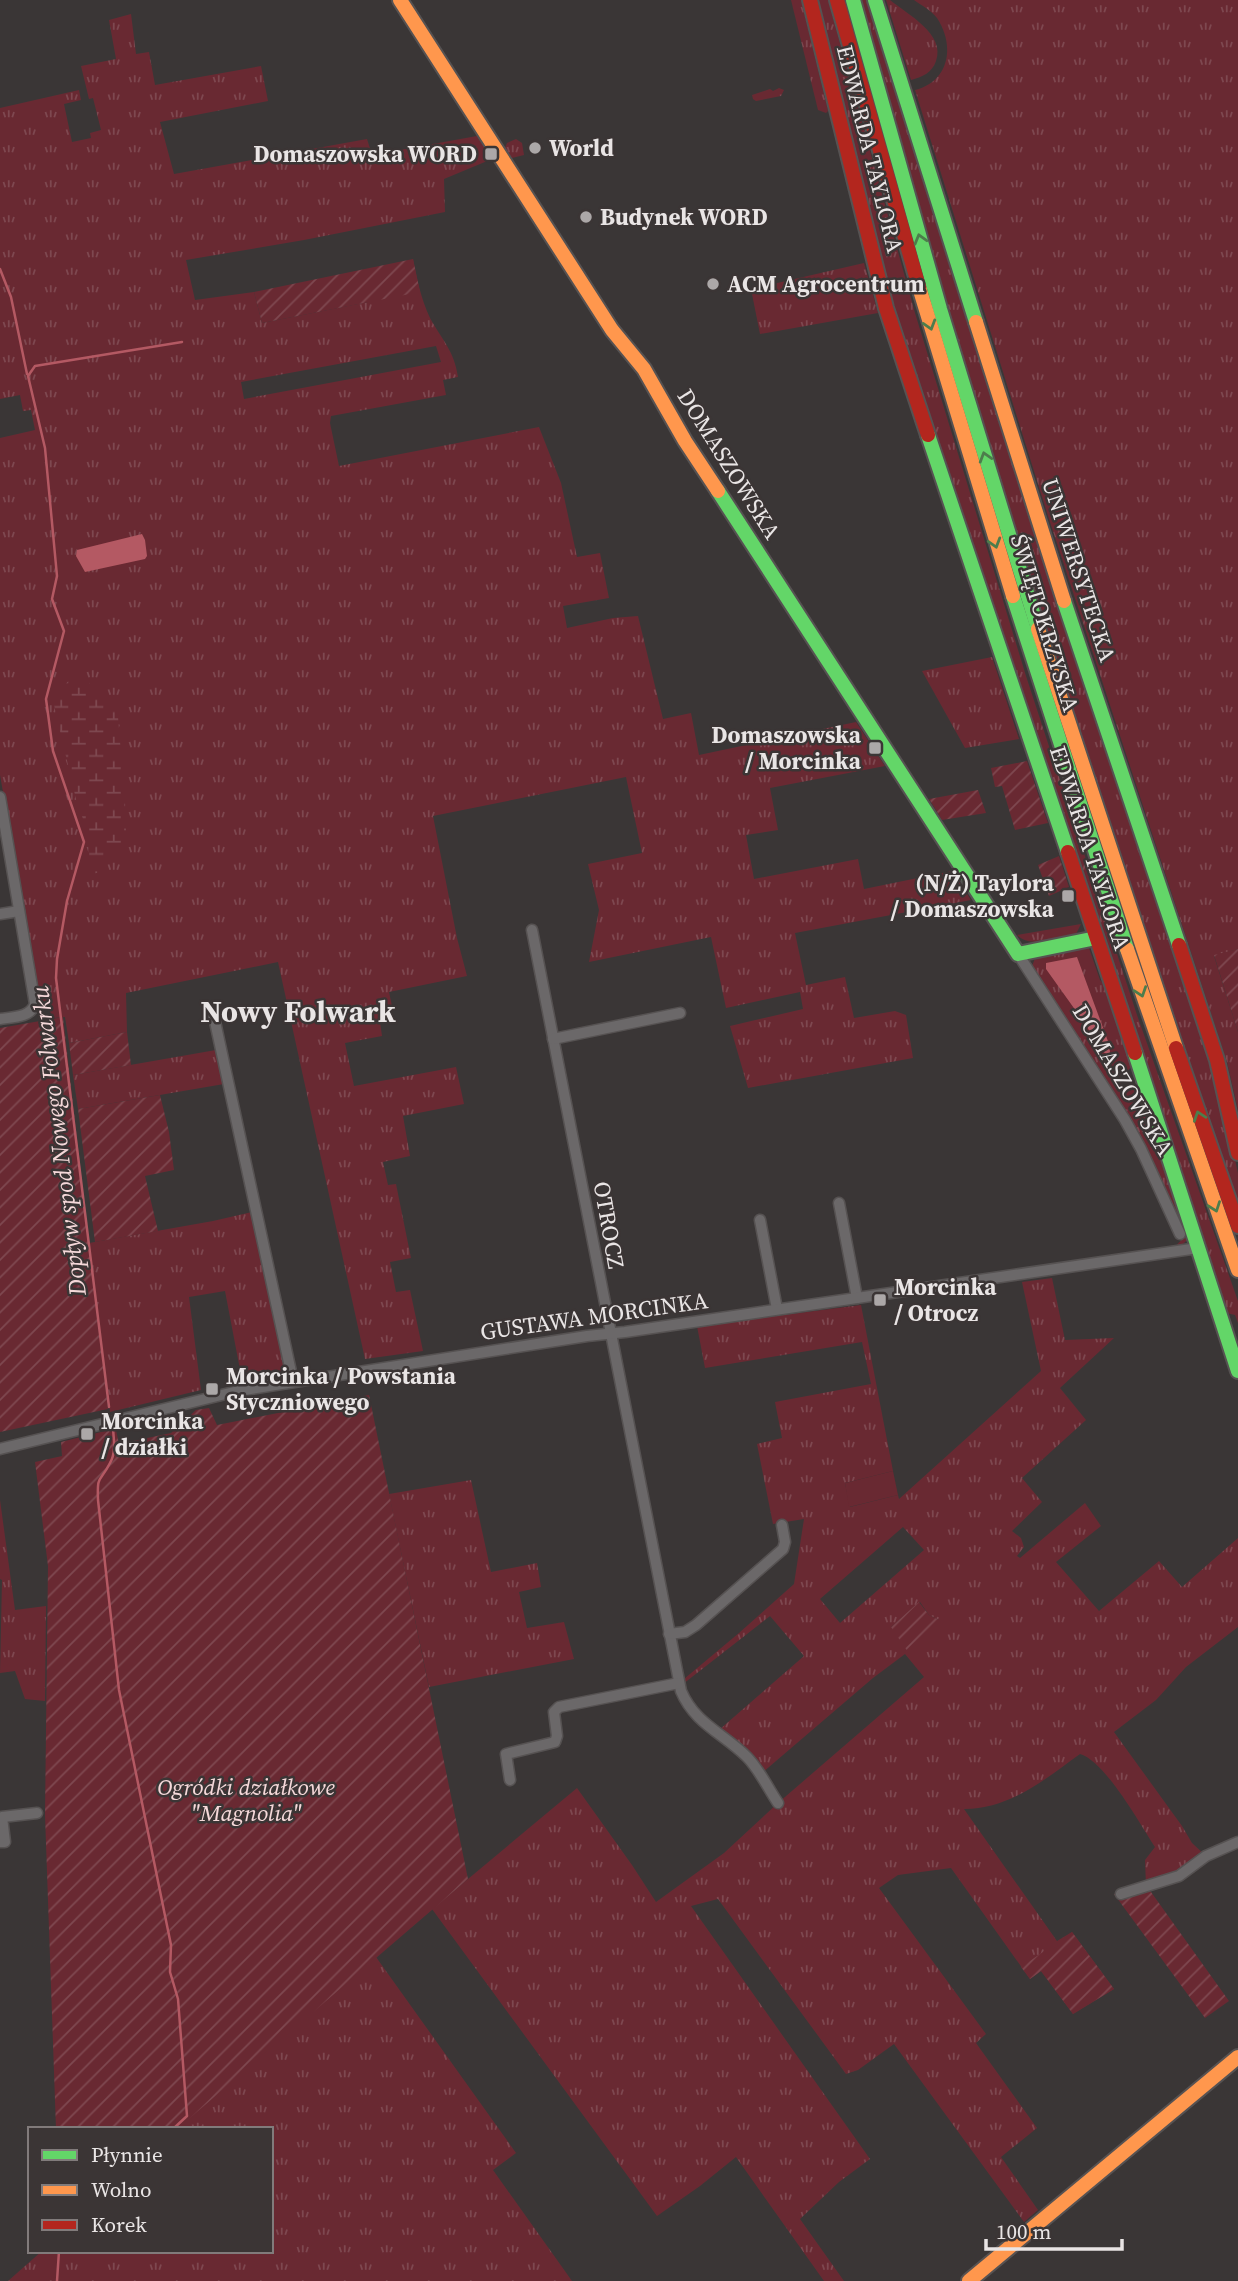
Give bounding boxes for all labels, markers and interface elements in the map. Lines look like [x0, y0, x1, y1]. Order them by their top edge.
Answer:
street label: EDWARDA TAYLORA [829, 42, 911, 257]
place label: World [549, 132, 614, 164]
place label: Domaszowska WORD [253, 138, 477, 170]
marker: World [527, 140, 543, 156]
marker: Domaszowska WORD [483, 146, 499, 162]
place label: Budynek WORD [600, 201, 768, 233]
marker: Budynek WORD [578, 209, 594, 225]
one-way arrow [914, 233, 929, 245]
place label: ACM Agrocentrum [727, 268, 925, 300]
marker: ACM Agrocentrum [705, 276, 721, 292]
one-way arrow [921, 319, 936, 331]
street label: DOMASZOWSKA [670, 382, 789, 546]
one-way arrow [978, 451, 993, 463]
street label: UNIWERSYTECKA [1034, 474, 1124, 667]
street label: ŚWIĘTOKRZYSKA [1003, 530, 1087, 716]
one-way arrow [987, 536, 1002, 548]
place label: Domaszowska / Morcinka [711, 719, 862, 777]
marker: Domaszowska / Morcinka [867, 740, 883, 756]
street label: EDWARDA TAYLORA [1042, 742, 1138, 955]
place label: (N/Ż) Taylora / Domaszowska [890, 867, 1055, 925]
marker: (N/Ż) Taylora / Domaszowska [1060, 888, 1076, 904]
water label: Dopływ spod Nowego Folwarku [23, 984, 94, 1299]
one-way arrow [1133, 986, 1147, 998]
district label: Nowy Folwark [200, 991, 396, 1032]
street label: DOMASZOWSKA [1065, 998, 1181, 1163]
one-way arrow [1193, 1110, 1207, 1122]
street label: OTROCZ [586, 1179, 632, 1271]
one-way arrow [1207, 1201, 1221, 1213]
place label: Morcinka / Otrocz [894, 1271, 997, 1329]
street label: GUSTAWA MORCINKA [478, 1284, 711, 1348]
marker: Morcinka / Otrocz [872, 1292, 888, 1308]
place label: Morcinka / Powstania Styczniowego [226, 1360, 457, 1418]
marker: Morcinka / Powstania Styczniowego [204, 1381, 220, 1397]
place label: Morcinka / działki [101, 1405, 204, 1463]
marker: Morcinka / działki [79, 1426, 95, 1442]
park label: Ogródki działkowe "Magnolia" [157, 1771, 335, 1829]
legend [28, 2127, 273, 2253]
text: Płynnie [91, 2140, 163, 2169]
text: Wolno [91, 2175, 152, 2204]
scale bar [986, 2208, 1122, 2252]
text: Korek [91, 2210, 147, 2239]
text: 100 m [996, 2217, 1051, 2246]

